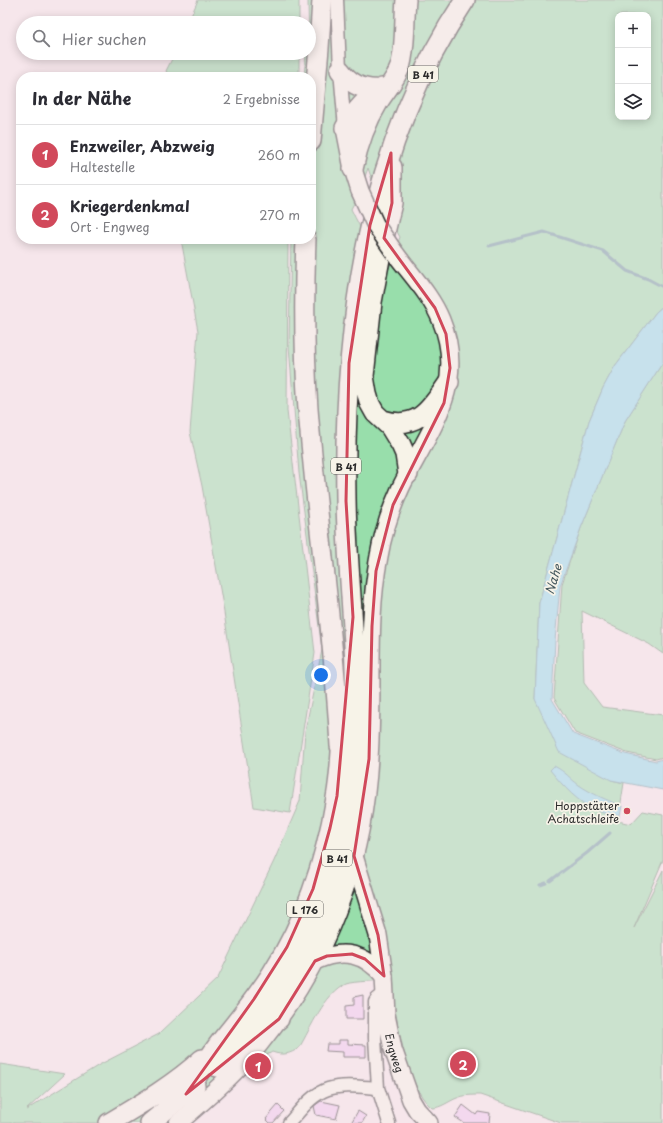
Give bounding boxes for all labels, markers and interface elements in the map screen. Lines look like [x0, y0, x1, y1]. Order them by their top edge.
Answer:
map controls [615, 12, 651, 120]
button: + [615, 12, 651, 48]
search box [16, 16, 316, 60]
icon: search [30, 27, 52, 49]
text: Hier suchen [62, 27, 147, 50]
button: − [615, 48, 651, 84]
road number: B 41 [408, 66, 438, 82]
button: layers [615, 84, 651, 120]
text: In der Nähe [32, 85, 131, 111]
text: 2 Ergebnisse [223, 89, 300, 108]
text: Enzweiler, Abzweig [70, 134, 215, 157]
text: 1 [42, 145, 48, 164]
text: 260 m [258, 145, 300, 164]
text: Haltestelle [70, 157, 135, 176]
text: Kriegerdenkmal [70, 194, 189, 217]
text: 2 [40, 205, 50, 224]
text: 270 m [259, 205, 300, 224]
text: Ort · Engweg [70, 217, 150, 236]
road number: B 41 [331, 458, 361, 474]
water label: Nahe [540, 561, 566, 596]
your location [311, 665, 331, 685]
place label: Hoppstätter Achatschleife [548, 797, 620, 827]
marker: Hoppstätter Achatschleife [622, 806, 632, 816]
road number: B 41 [322, 850, 352, 866]
road number: L 176 [287, 901, 323, 917]
street label: Engweg [382, 1032, 409, 1075]
pin: 2 [450, 1049, 476, 1079]
pin: 1 [245, 1051, 271, 1081]

